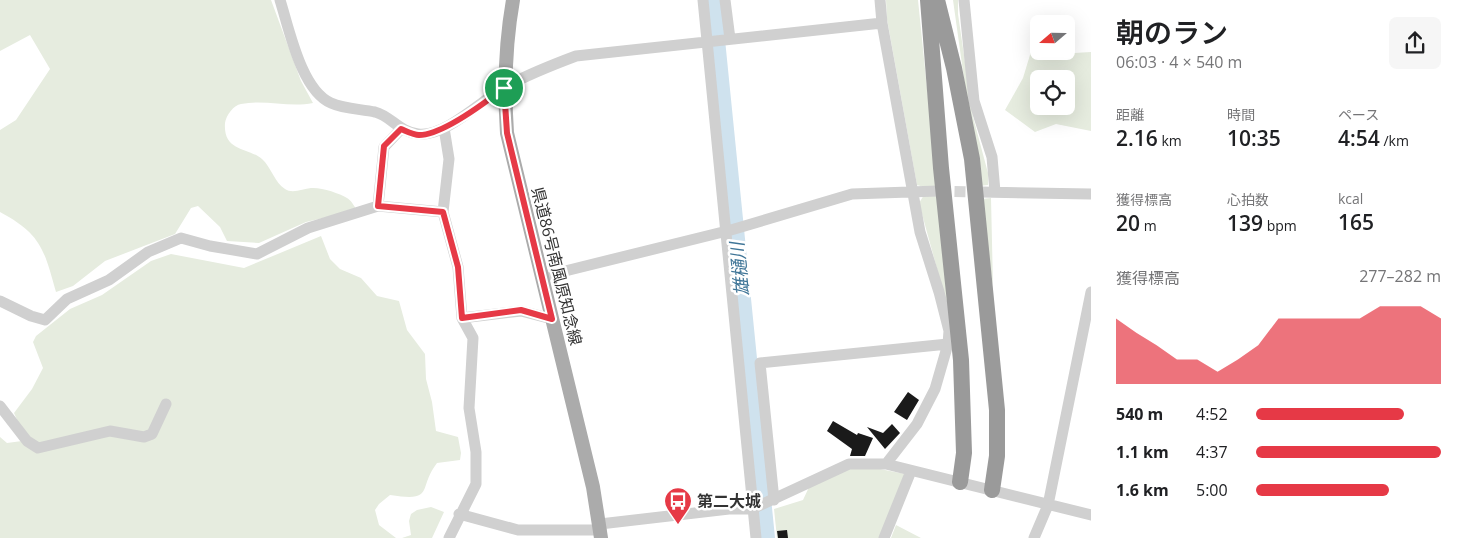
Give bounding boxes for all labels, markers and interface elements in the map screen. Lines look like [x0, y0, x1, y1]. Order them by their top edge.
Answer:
text: 朝のラン [1116, 13, 1228, 51]
north arrow [1030, 15, 1075, 60]
map controls [1030, 15, 1075, 115]
button: share [1389, 17, 1441, 69]
text: 06:03 · 4 × 540 m [1116, 51, 1242, 73]
pin [483, 67, 525, 109]
button: locate [1030, 70, 1075, 115]
icon: arrive [490, 74, 518, 102]
text: 距離 [1116, 105, 1144, 124]
text: 時間 [1227, 105, 1255, 124]
text: ペース [1338, 105, 1379, 124]
text: 2.16 [1116, 124, 1158, 152]
text: 10:35 [1227, 124, 1281, 152]
text: 4:54 [1338, 124, 1380, 152]
text: km [1158, 131, 1182, 150]
text: /km [1380, 131, 1409, 150]
street label: 県道86号南風原知念線 [527, 185, 587, 347]
text: kcal [1338, 189, 1363, 208]
text: 獲得標高 [1116, 190, 1172, 209]
text: 心拍数 [1227, 190, 1269, 209]
text: 165 [1338, 208, 1374, 236]
text: 20 [1116, 209, 1140, 237]
text: 139 [1227, 209, 1263, 237]
text: m [1140, 216, 1157, 235]
text: bpm [1263, 216, 1297, 235]
water label: 雄樋川 [724, 239, 754, 297]
text: 277–282 m [1359, 265, 1441, 287]
text: 獲得標高 [1116, 267, 1180, 289]
text: 540 m [1116, 403, 1163, 425]
text: 4:52 [1196, 403, 1228, 425]
text: 1.1 km [1116, 441, 1169, 463]
text: 4:37 [1196, 441, 1228, 463]
text: 1.6 km [1116, 479, 1169, 501]
text: 5:00 [1196, 479, 1228, 501]
bus stop icon: 第二大城 [663, 486, 693, 525]
place label: 第二大城 [697, 490, 761, 512]

